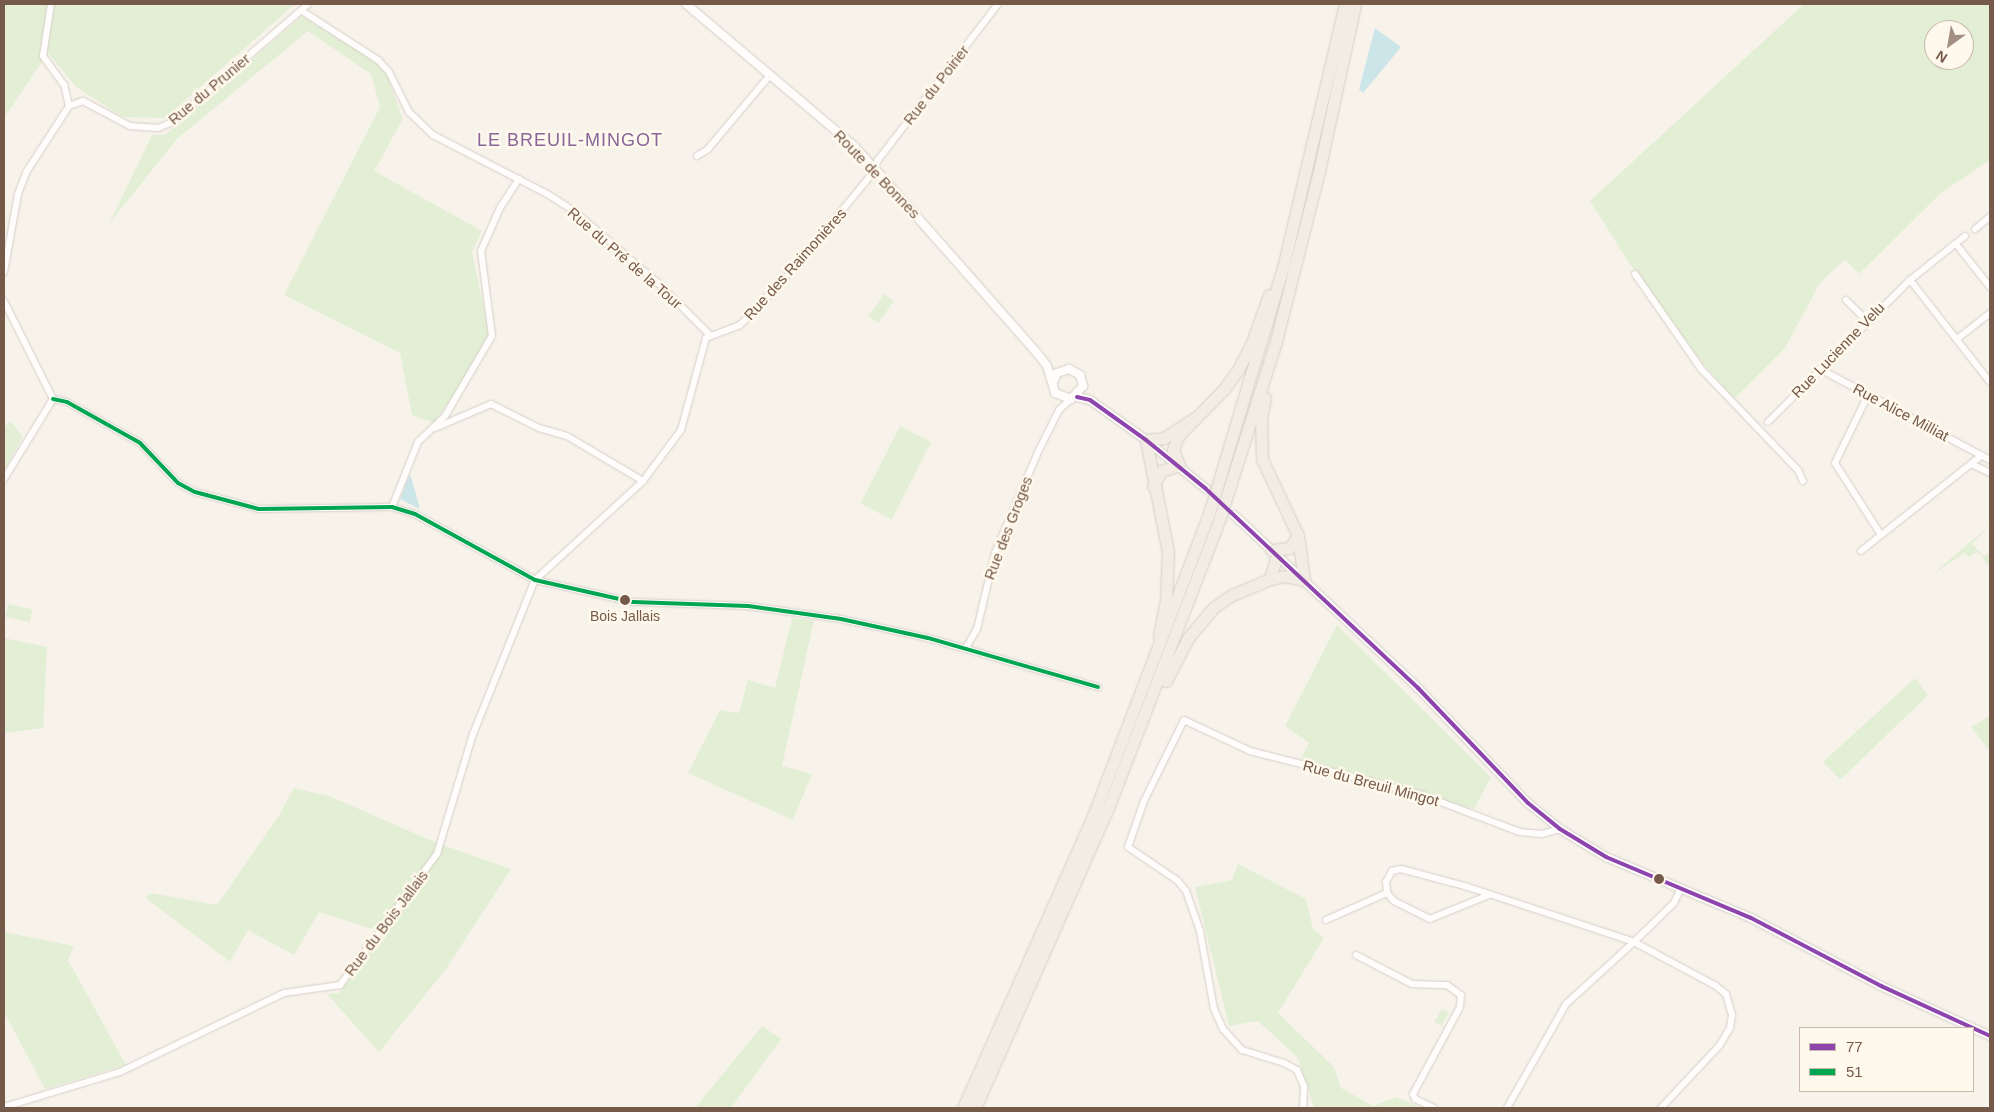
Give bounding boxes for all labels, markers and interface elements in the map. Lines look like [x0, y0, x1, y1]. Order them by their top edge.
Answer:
north arrow [1924, 20, 1974, 70]
street label: Rue du Poirier [899, 42, 973, 128]
text: N [1933, 47, 1950, 66]
street label: Rue du Prunier [165, 50, 253, 128]
street label: Route de Bonnes [830, 126, 924, 222]
district label: LE BREUIL-MINGOT [475, 129, 665, 151]
street label: Rue du Pré de la Tour [564, 203, 686, 313]
street label: Rue des Raimonières [740, 204, 850, 324]
street label: Rue Lucienne Velu [1788, 298, 1888, 402]
street label: Rue Alice Milliat [1850, 379, 1952, 445]
street label: Rue des Groges [980, 474, 1036, 582]
marker: Bois Jallais [620, 595, 630, 605]
place label: Bois Jallais [590, 608, 660, 624]
street label: Rue du Breuil Mingot [1301, 756, 1441, 810]
street label: Rue du Bois Jallais [340, 867, 432, 979]
unlabelled marker [1654, 874, 1664, 884]
legend [1799, 1027, 1974, 1092]
text: 77 [1846, 1038, 1863, 1055]
text: 51 [1846, 1063, 1863, 1080]

